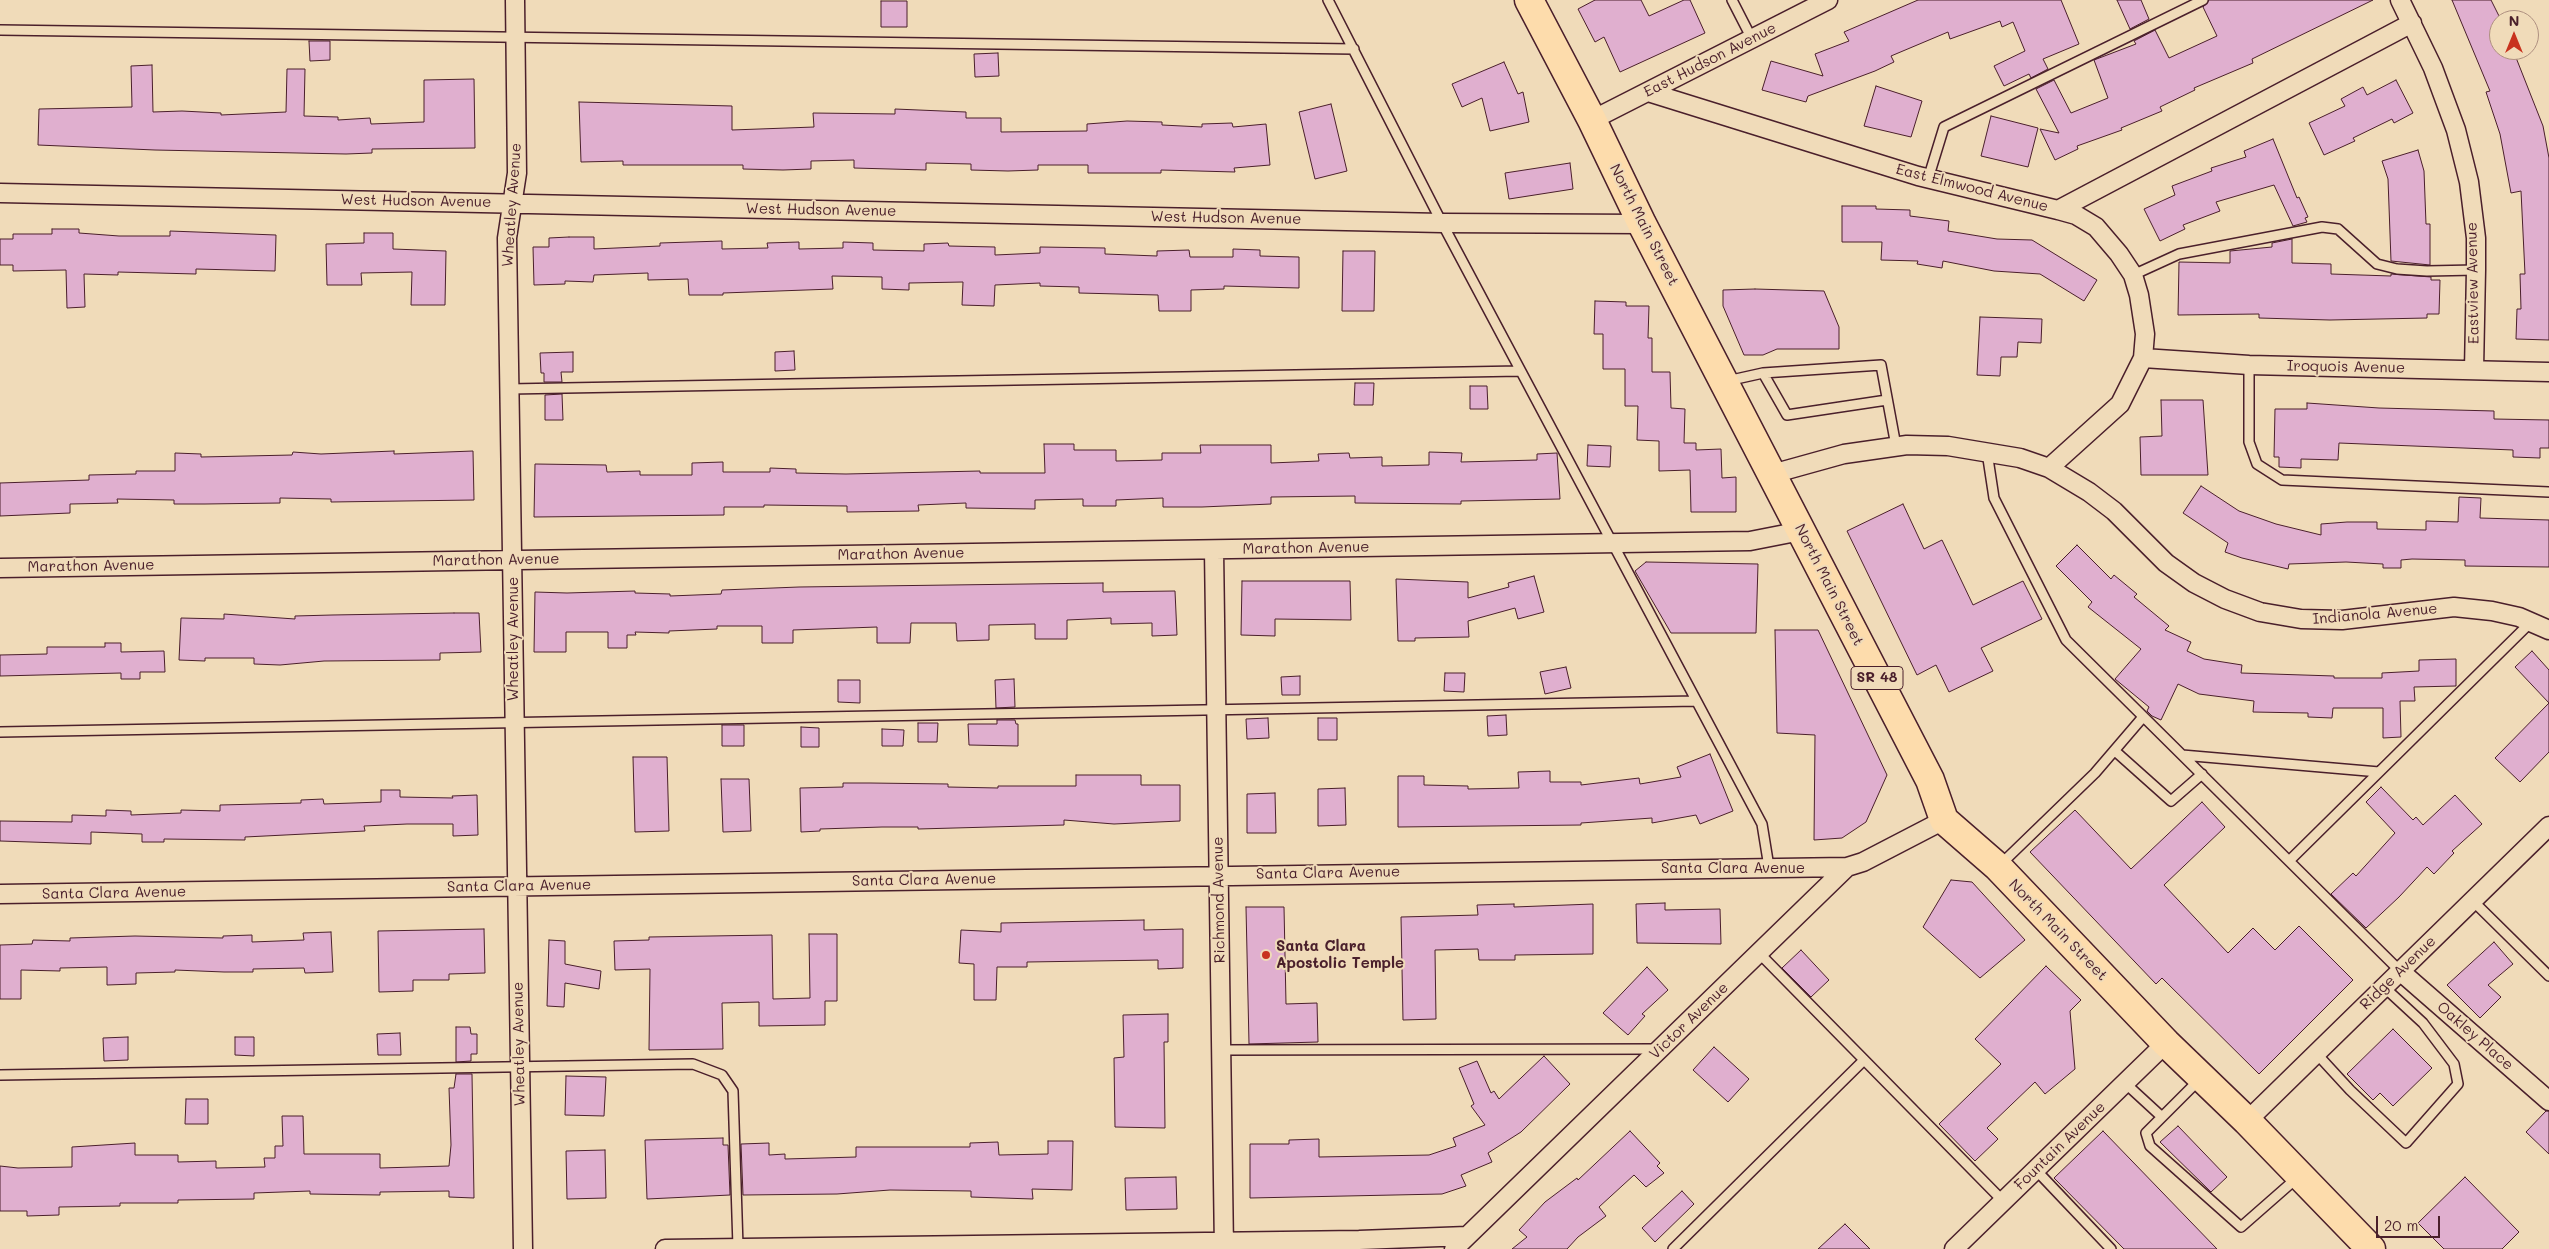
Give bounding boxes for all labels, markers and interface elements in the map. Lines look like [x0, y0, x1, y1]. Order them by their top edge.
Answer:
north arrow [2489, 10, 2539, 60]
text: N [2509, 11, 2519, 30]
street label: East Hudson Avenue [1641, 19, 1779, 101]
street label: Wheatley Avenue [499, 142, 525, 268]
street label: East Elmwood Avenue [1894, 160, 2050, 216]
street label: North Main Street [1606, 161, 1682, 289]
street label: West Hudson Avenue [340, 191, 492, 211]
street label: West Hudson Avenue [745, 200, 897, 220]
street label: West Hudson Avenue [1150, 208, 1302, 228]
street label: Eastview Avenue [2463, 222, 2483, 344]
street label: Iroquois Avenue [2287, 357, 2405, 377]
street label: North Main Street [1791, 521, 1867, 649]
street label: Marathon Avenue [1242, 538, 1370, 558]
street label: Marathon Avenue [837, 544, 965, 564]
street label: Marathon Avenue [432, 550, 560, 570]
street label: Marathon Avenue [27, 556, 155, 576]
street label: Wheatley Avenue [504, 577, 522, 701]
street label: Indianola Avenue [2312, 600, 2438, 628]
road number: SR 48 [1851, 666, 1903, 690]
street label: Richmond Avenue [1209, 836, 1229, 964]
street label: Santa Clara Avenue [1661, 859, 1805, 877]
street label: Santa Clara Avenue [1256, 863, 1400, 883]
street label: Santa Clara Avenue [852, 870, 996, 890]
street label: Santa Clara Avenue [447, 876, 591, 896]
street label: North Main Street [2005, 876, 2111, 984]
street label: Santa Clara Avenue [42, 883, 186, 903]
street label: Ridge Avenue [2356, 932, 2440, 1014]
place label: Santa Clara Apostolic Temple [1276, 937, 1404, 972]
marker: Santa Clara Apostolic Temple [1260, 949, 1272, 961]
street label: Victor Avenue [1646, 979, 1732, 1063]
street label: Wheatley Avenue [509, 982, 529, 1106]
street label: Oakley Place [2433, 998, 2517, 1074]
street label: Fountain Avenue [2011, 1098, 2109, 1194]
scale bar [2379, 1206, 2443, 1238]
text: 20 m [2384, 1215, 2418, 1235]

